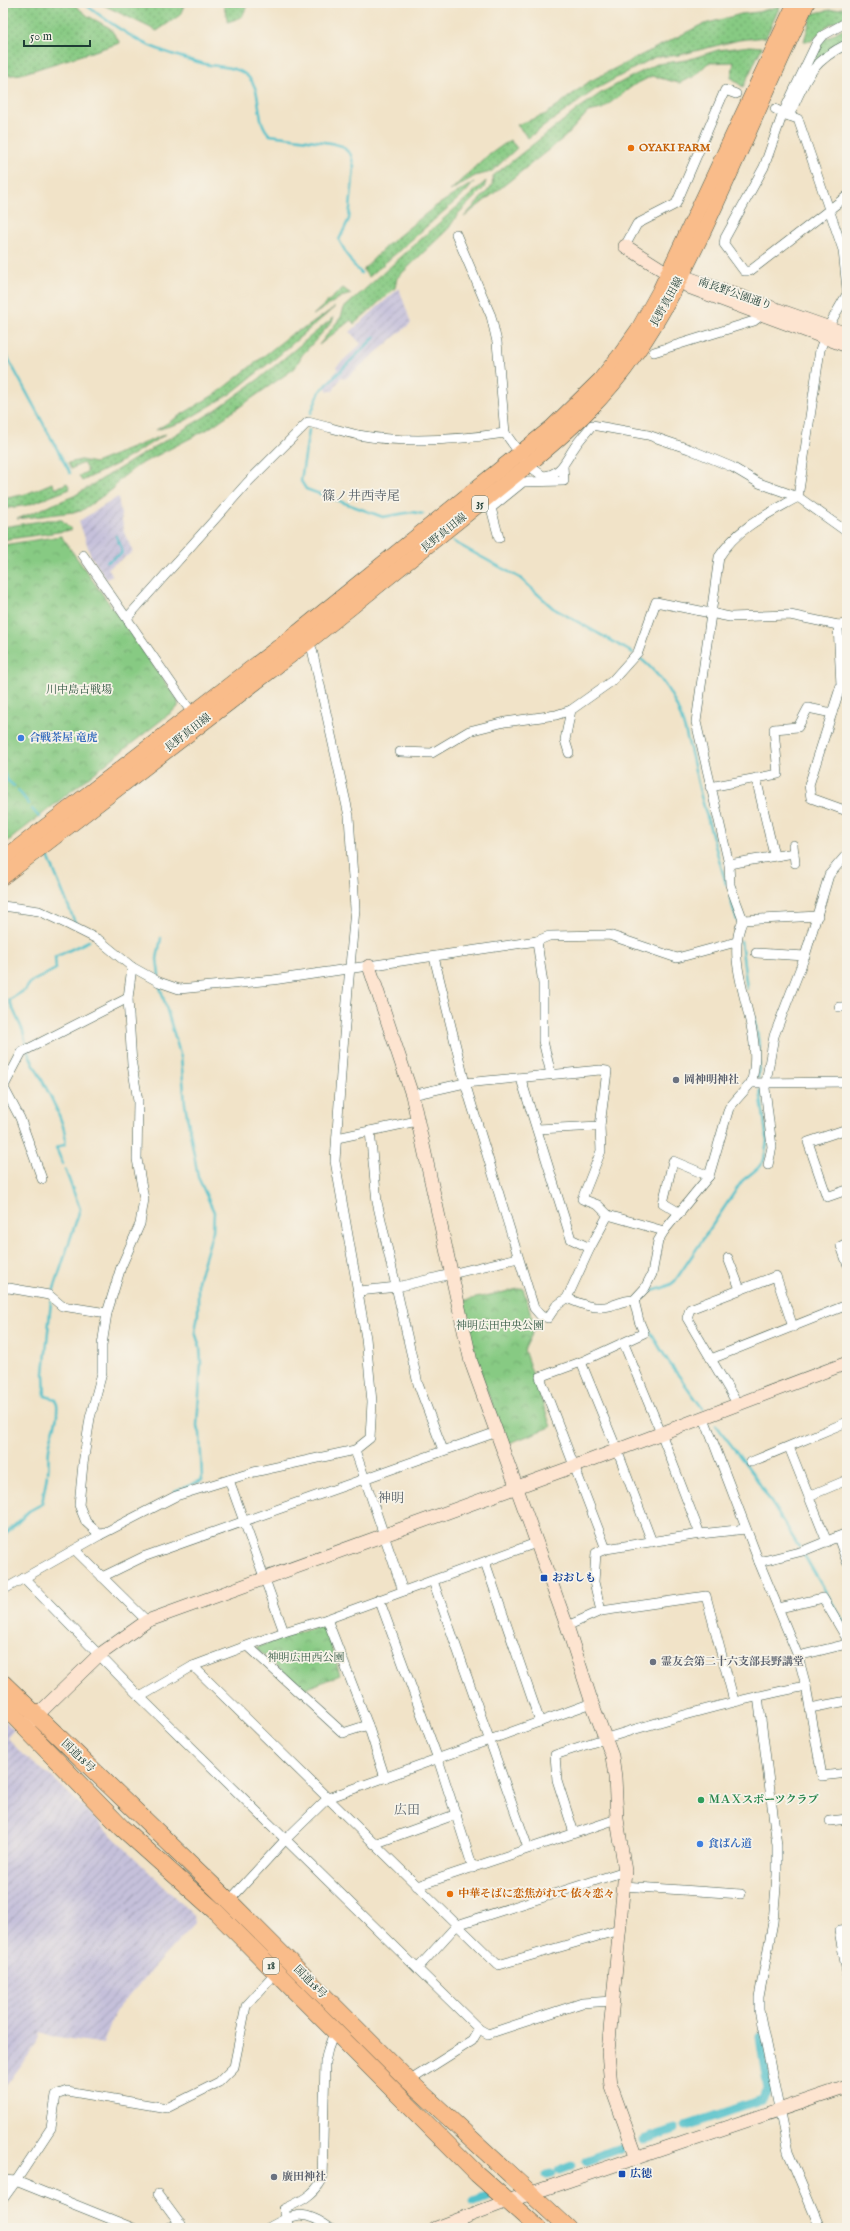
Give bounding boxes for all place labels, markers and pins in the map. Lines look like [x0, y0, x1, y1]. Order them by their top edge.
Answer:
place label: OYAKI FARM [639, 141, 711, 155]
marker: OYAKI FARM [626, 143, 636, 153]
place label: 合戦茶屋 竜虎 [29, 731, 97, 745]
marker: 合戦茶屋 竜虎 [16, 733, 26, 743]
place label: 岡神明神社 [684, 1073, 739, 1087]
marker: 岡神明神社 [671, 1075, 681, 1085]
place label: おおしも [552, 1571, 596, 1585]
marker: おおしも [539, 1573, 549, 1583]
place label: 霊友会第二十六支部長野講堂 [661, 1655, 804, 1669]
marker: 霊友会第二十六支部長野講堂 [648, 1657, 658, 1667]
place label: ＭＡＸスポーツクラブ [709, 1793, 818, 1807]
marker: ＭＡＸスポーツクラブ [696, 1795, 706, 1805]
place label: 食ぱん道 [708, 1837, 752, 1851]
marker: 食ぱん道 [695, 1839, 705, 1849]
place label: 中華そばに恋焦がれて 依々恋々 [458, 1887, 614, 1901]
marker: 中華そばに恋焦がれて 依々恋々 [445, 1889, 455, 1899]
place label: 広徳 [630, 2167, 652, 2181]
marker: 広徳 [617, 2169, 627, 2179]
place label: 廣田神社 [282, 2170, 326, 2184]
marker: 廣田神社 [269, 2172, 279, 2182]

